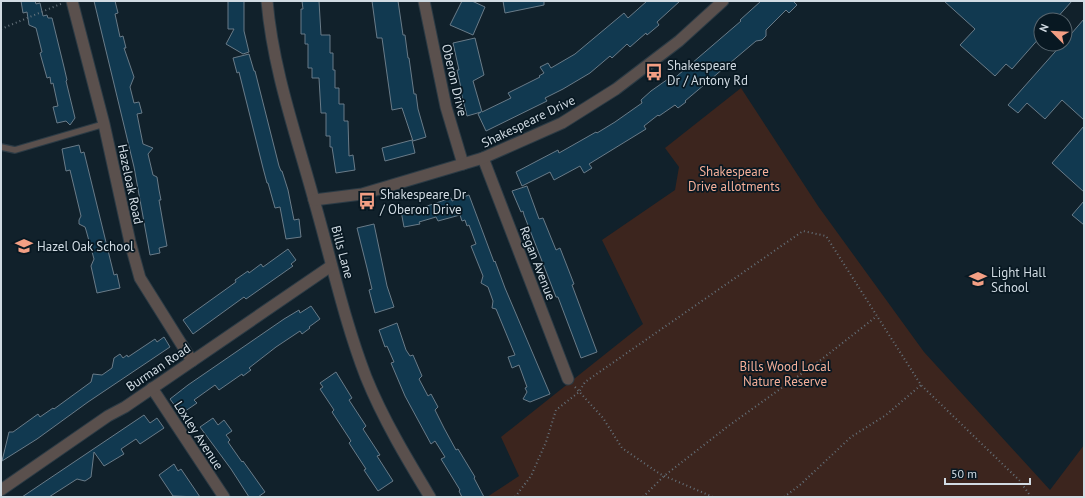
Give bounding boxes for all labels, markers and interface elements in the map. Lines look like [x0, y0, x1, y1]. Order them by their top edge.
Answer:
north arrow [1033, 12, 1073, 52]
text: N [1036, 22, 1052, 34]
street label: Oberon Drive [438, 42, 471, 118]
place label: Shakespeare Dr / Antony Rd [667, 57, 748, 89]
bus stop icon: Shakespeare Dr / Antony Rd [644, 62, 664, 82]
street label: Shakespeare Drive [479, 91, 578, 152]
street label: Hazeloak Road [114, 143, 147, 226]
park label: Shakespeare Drive allotments [688, 163, 780, 195]
place label: Shakespeare Dr / Oberon Drive [379, 186, 467, 218]
bus stop icon: Shakespeare Dr / Oberon Drive [357, 191, 377, 211]
street label: Bills Lane [327, 224, 358, 281]
street label: Regan Avenue [516, 224, 559, 303]
school or university icon: Hazel Oak School [14, 236, 34, 256]
place label: Hazel Oak School [37, 238, 134, 255]
place label: Light Hall School [991, 264, 1046, 296]
school or university icon: Light Hall School [968, 269, 988, 289]
street label: Burman Road [123, 340, 194, 395]
park label: Bills Wood Local Nature Reserve [739, 358, 831, 390]
street label: Loxley Avenue [170, 398, 227, 473]
scale bar [945, 460, 1030, 486]
text: 50 m [951, 466, 977, 481]

